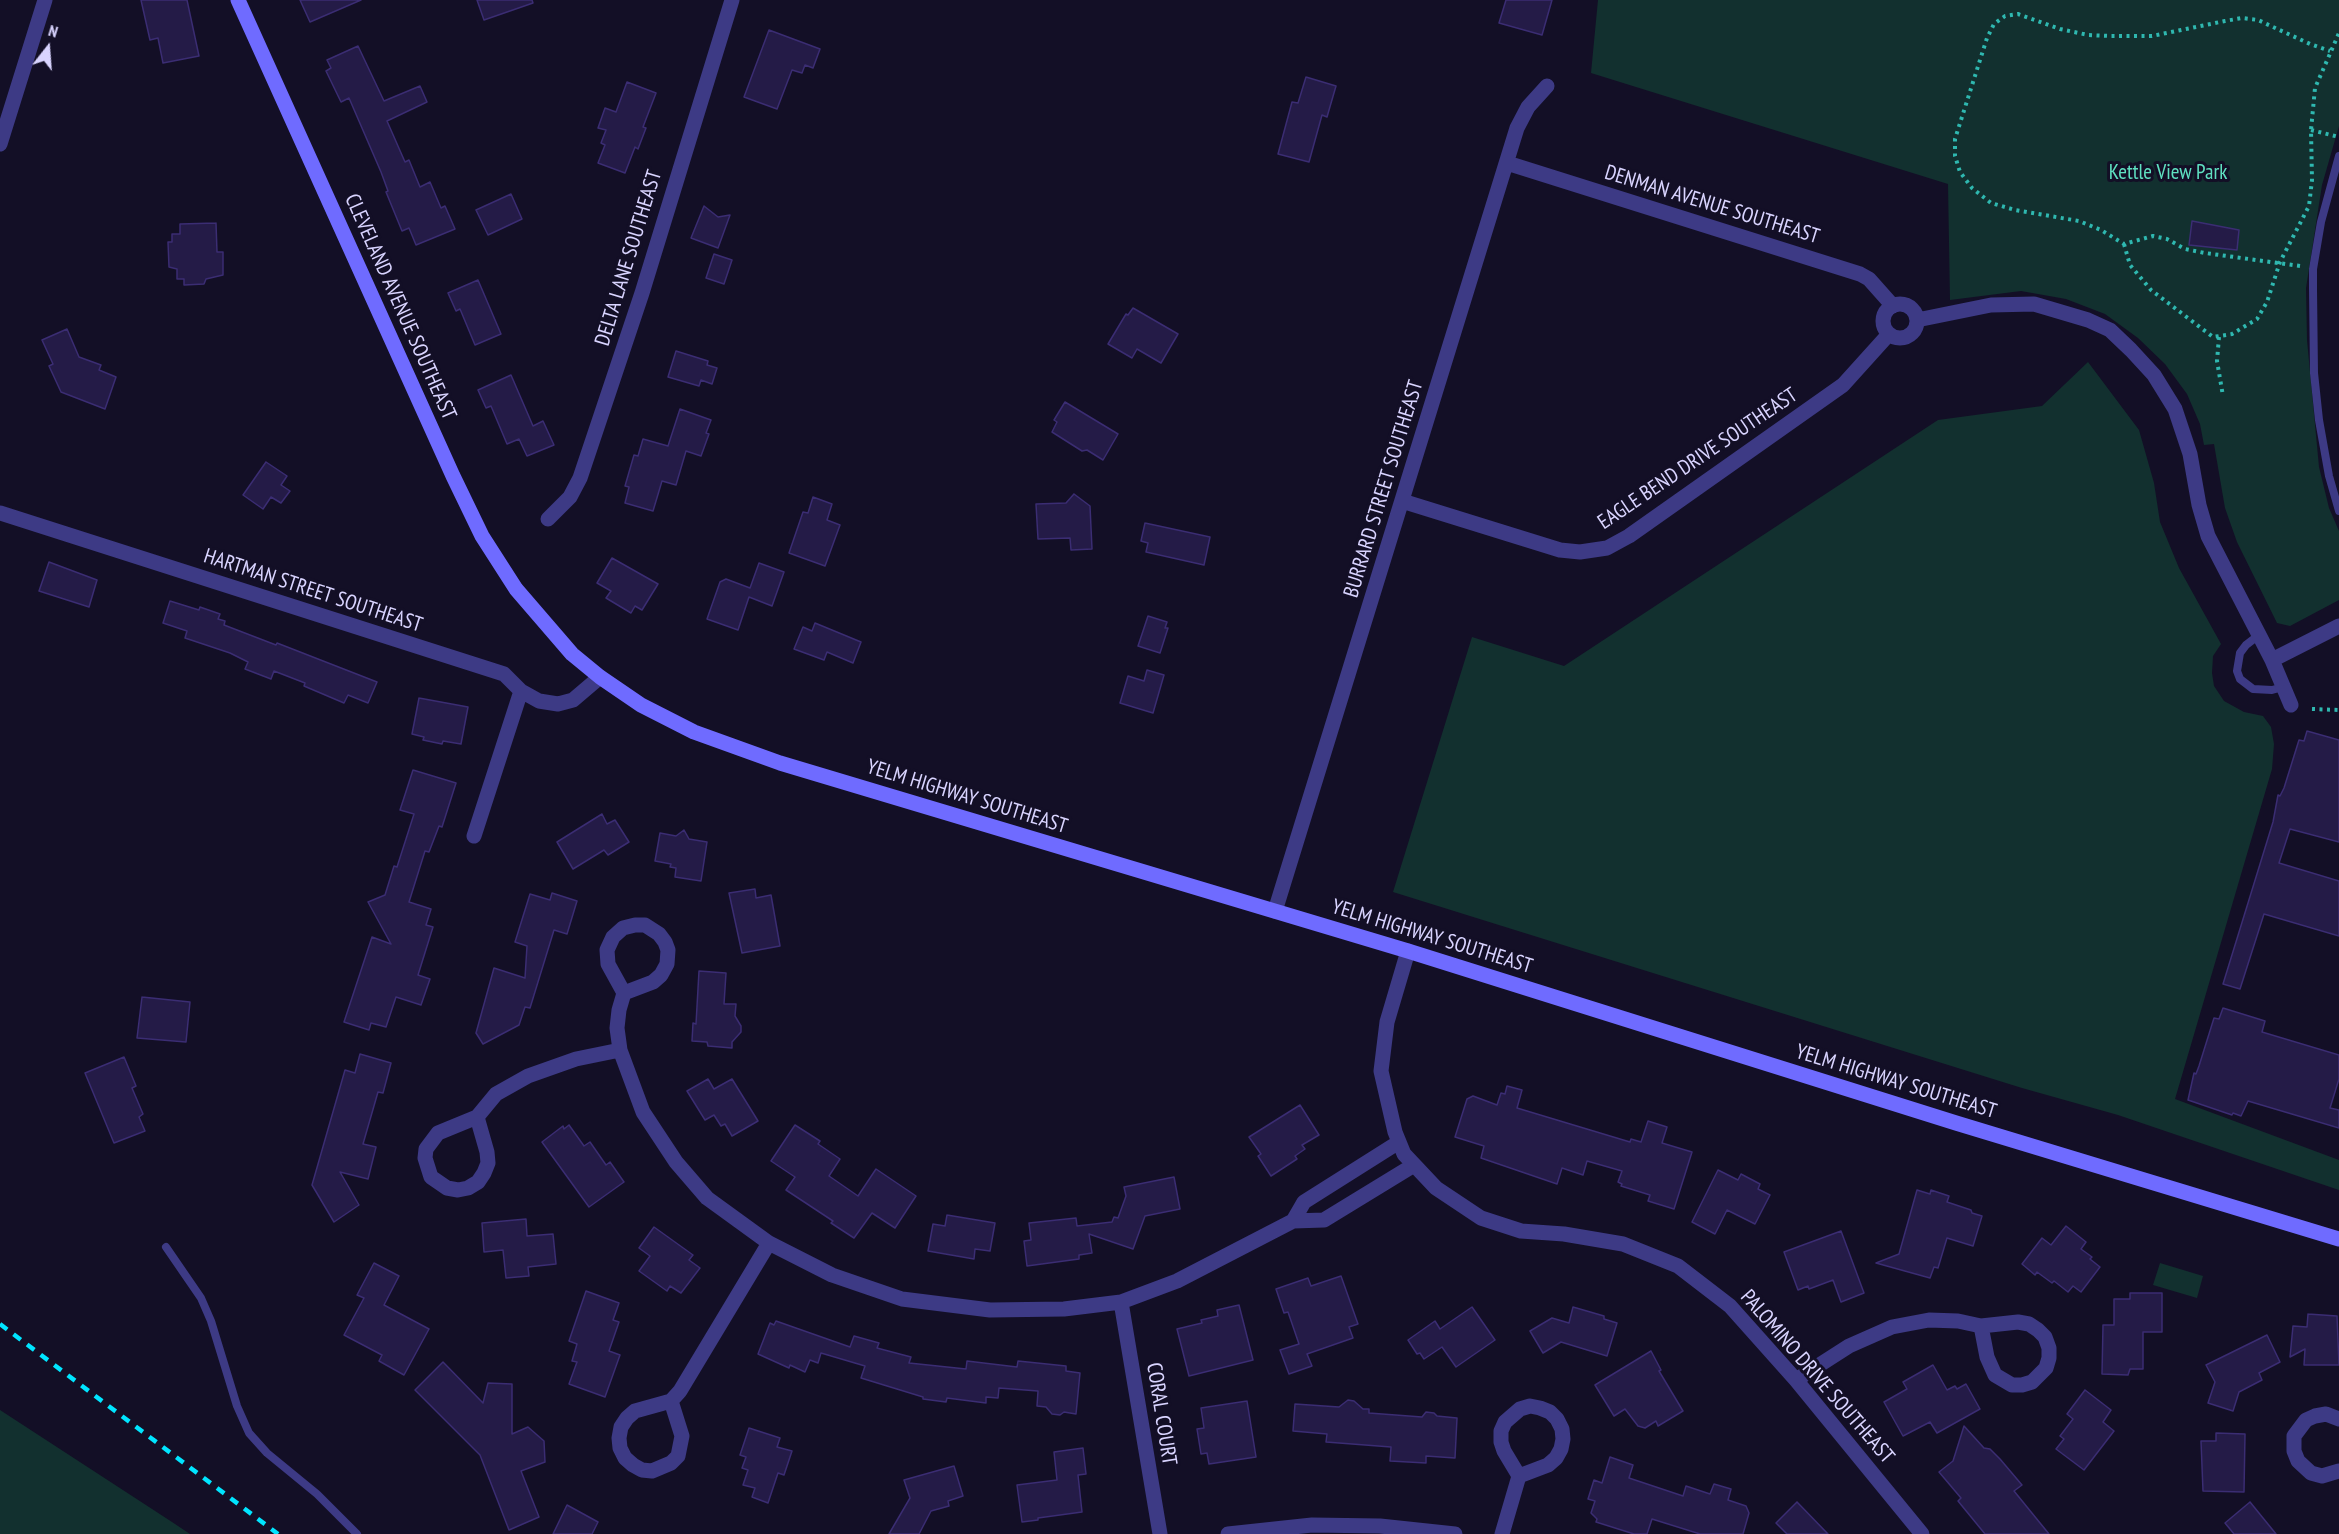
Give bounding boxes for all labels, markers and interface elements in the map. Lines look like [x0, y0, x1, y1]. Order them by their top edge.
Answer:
north arrow [18, 18, 78, 78]
text: N [46, 20, 60, 42]
street label: DENMAN AVENUE SOUTHEAST [1602, 160, 1822, 250]
park label: Kettle View Park [2109, 160, 2227, 186]
street label: DELTA LANE SOUTHEAST [590, 167, 668, 349]
street label: CLEVELAND AVENUE SOUTHEAST [339, 190, 461, 424]
street label: BURRARD STREET SOUTHEAST [1339, 377, 1429, 601]
street label: EAGLE BEND DRIVE SOUTHEAST [1593, 383, 1803, 535]
street label: HARTMAN STREET SOUTHEAST [200, 544, 426, 638]
street label: YELM HIGHWAY SOUTHEAST [864, 754, 1070, 840]
street label: YELM HIGHWAY SOUTHEAST [1329, 894, 1535, 980]
street label: YELM HIGHWAY SOUTHEAST [1793, 1039, 1999, 1125]
street label: PALOMINO DRIVE SOUTHEAST [1735, 1285, 1899, 1469]
street label: CORAL COURT [1140, 1361, 1182, 1467]

